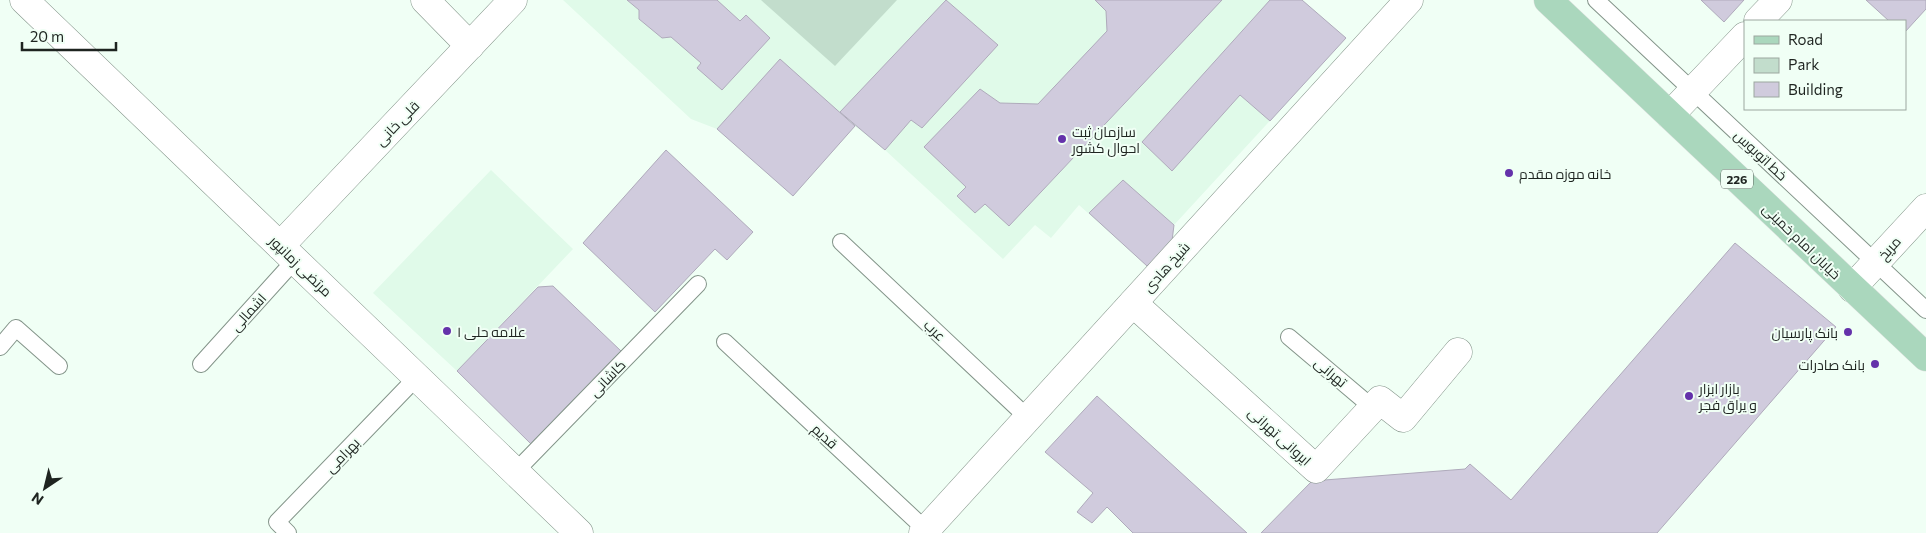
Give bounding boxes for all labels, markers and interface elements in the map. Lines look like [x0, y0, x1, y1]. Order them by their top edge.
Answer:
scale bar [22, 20, 116, 52]
legend [1744, 20, 1906, 110]
text: 20 m [30, 27, 64, 45]
text: Road [1788, 30, 1823, 48]
text: Park [1788, 55, 1819, 73]
text: Building [1788, 80, 1843, 98]
street label: قلی خانی [371, 97, 423, 149]
place label: سازمان ثبت احوال کشور [1071, 123, 1140, 157]
street label: خط اتوبوس [1731, 126, 1791, 184]
marker: سازمان ثبت احوال کشور [1056, 133, 1068, 145]
place label: خانه موزه مقدم [1519, 165, 1611, 184]
marker: خانه موزه مقدم [1503, 167, 1515, 179]
road number: 226 [1721, 170, 1753, 188]
street label: خیابان امام خمینی [1758, 199, 1845, 284]
street label: مرتضی زمانپور [264, 231, 336, 301]
street label: مریخ [1874, 233, 1905, 264]
street label: شیخ هادی [1139, 238, 1194, 296]
street label: اشمالی [227, 290, 269, 334]
street label: عرب [921, 316, 949, 344]
place label: علامه حلی ۱ [457, 323, 526, 340]
place label: بانک پارسیان [1772, 324, 1838, 343]
marker: علامه حلی ۱ [441, 325, 453, 337]
marker: بانک پارسیان [1842, 326, 1854, 338]
street label: تهرانی [1311, 354, 1351, 391]
street label: کاشانی [585, 356, 629, 400]
place label: بانک صادرات [1798, 356, 1865, 373]
marker: بانک صادرات [1869, 358, 1881, 370]
place label: بازار ابزار و یراق فجر [1698, 380, 1757, 414]
marker: بازار ابزار و یراق فجر [1683, 390, 1695, 402]
street label: ایروانی تهرانی [1245, 403, 1315, 469]
street label: قدیم [807, 420, 841, 454]
street label: بهرامی [321, 434, 363, 476]
north arrow [20, 463, 70, 513]
text: N [28, 489, 46, 509]

